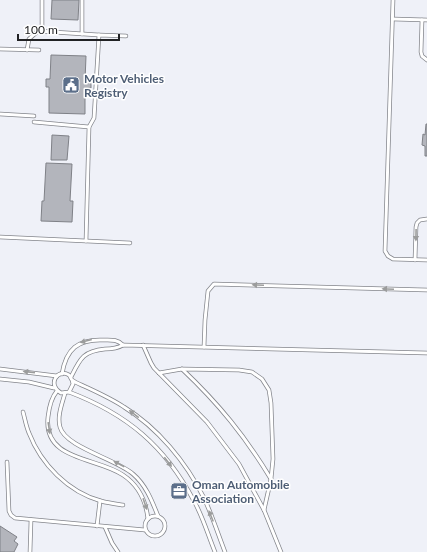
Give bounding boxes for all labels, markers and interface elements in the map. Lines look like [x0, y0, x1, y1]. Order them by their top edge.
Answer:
scale bar [18, 16, 119, 42]
text: 100 m [24, 22, 58, 37]
place label: Motor Vehicles Registry [84, 71, 164, 100]
public building icon: Motor Vehicles Registry [61, 75, 81, 95]
one-way arrow [412, 229, 419, 241]
one-way arrow [252, 282, 264, 289]
one-way arrow [381, 286, 394, 292]
one-way arrow [80, 339, 92, 345]
one-way arrow [23, 368, 35, 375]
one-way arrow [128, 409, 139, 418]
one-way arrow [46, 422, 52, 434]
one-way arrow [164, 456, 172, 467]
one-way arrow [113, 461, 125, 468]
place label: Oman Automobile Association [191, 477, 290, 506]
office icon: Oman Automobile Association [169, 481, 189, 501]
one-way arrow [142, 499, 148, 511]
one-way arrow [208, 510, 214, 521]

